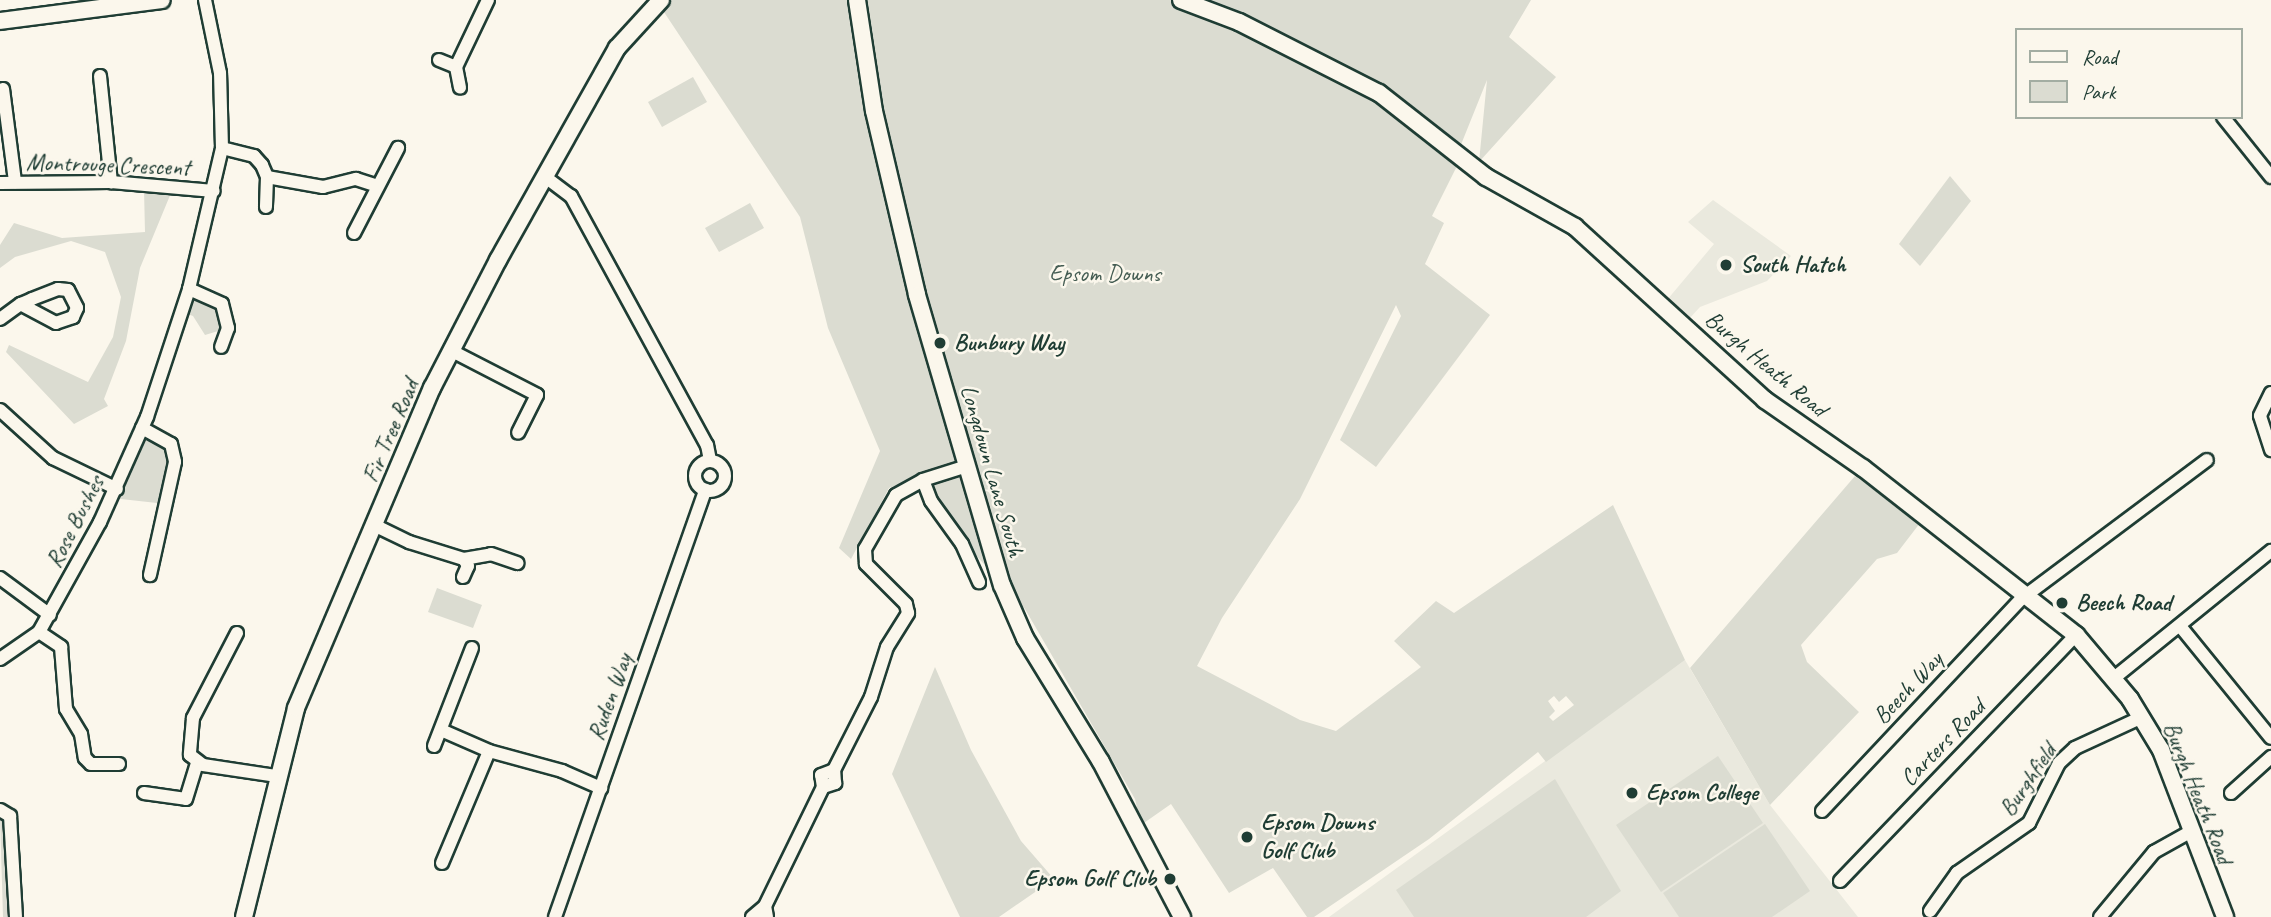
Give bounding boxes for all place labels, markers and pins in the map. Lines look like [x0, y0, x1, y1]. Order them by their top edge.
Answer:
place label: South Hatch [1740, 251, 1846, 279]
marker: South Hatch [1718, 257, 1734, 273]
place label: Bunbury Way [954, 329, 1064, 357]
marker: Bunbury Way [932, 335, 948, 351]
place label: Beech Road [2076, 589, 2171, 617]
marker: Beech Road [2054, 595, 2070, 611]
place label: Epsom College [1646, 779, 1758, 807]
marker: Epsom College [1624, 785, 1640, 801]
place label: Epsom Downs Golf Club [1261, 809, 1374, 865]
marker: Epsom Downs Golf Club [1239, 829, 1255, 845]
place label: Epsom Golf Club [1024, 865, 1156, 893]
marker: Epsom Golf Club [1162, 871, 1178, 887]

